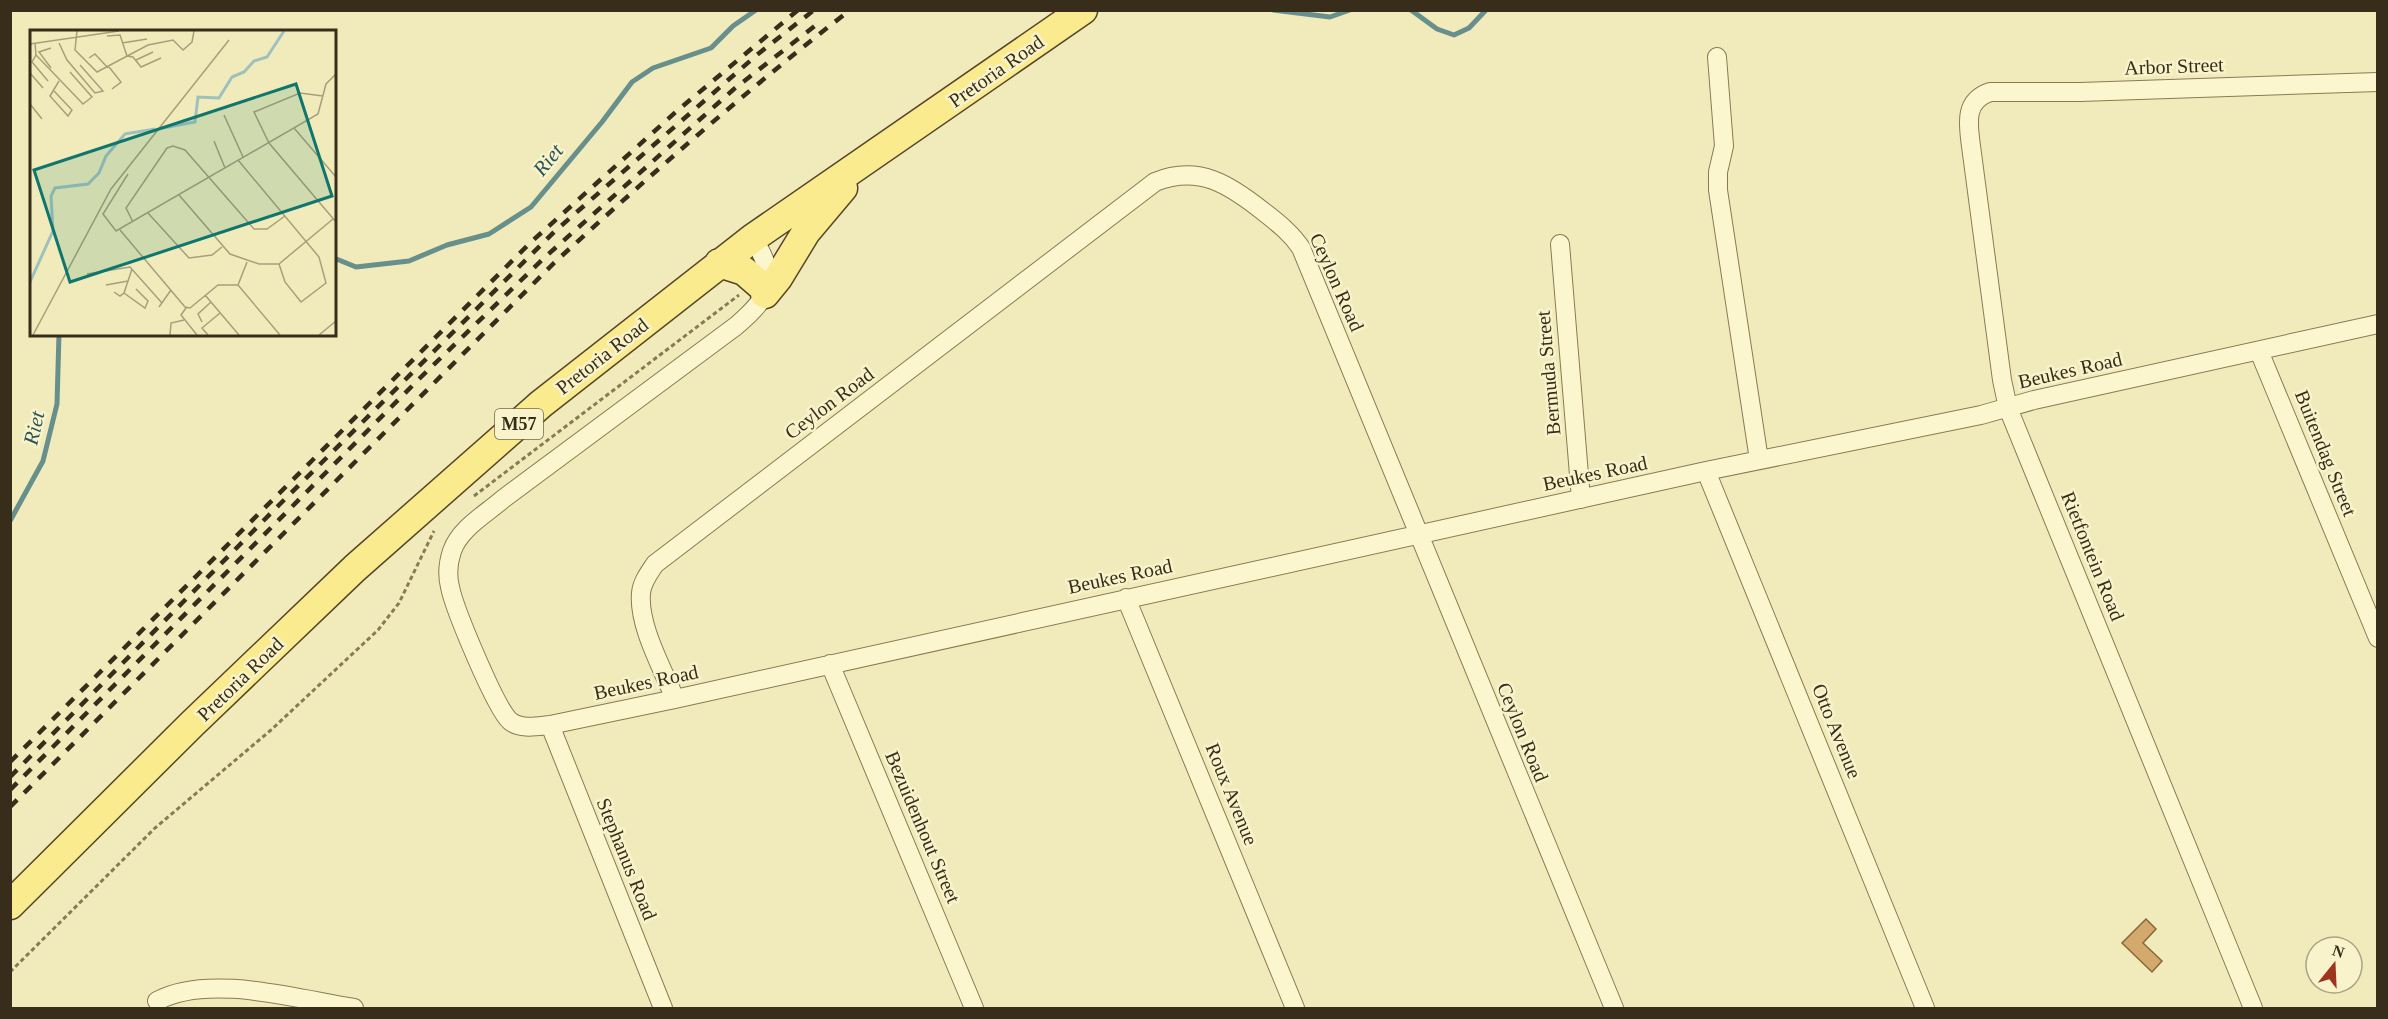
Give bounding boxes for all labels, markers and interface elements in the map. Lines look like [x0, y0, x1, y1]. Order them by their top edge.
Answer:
inset map [30, 30, 336, 336]
street label: Pretoria Road [944, 30, 1048, 112]
street label: Arbor Street [2124, 53, 2224, 79]
water label: Riet [527, 138, 569, 181]
street label: Ceylon Road [1305, 230, 1368, 335]
street label: Bermuda Street [1532, 309, 1564, 436]
street label: Pretoria Road [552, 313, 652, 399]
street label: Beukes Road [2016, 347, 2124, 393]
street label: Ceylon Road [780, 363, 878, 444]
street label: Buitendag Street [2290, 387, 2361, 520]
water label: Riet [18, 408, 50, 448]
road number: M57 [495, 409, 543, 439]
street label: Beukes Road [1541, 451, 1649, 495]
street label: Rietfontein Road [2057, 488, 2129, 624]
street label: Beukes Road [1066, 554, 1174, 598]
street label: Pretoria Road [193, 633, 287, 725]
street label: Beukes Road [592, 660, 700, 704]
street label: Ceylon Road [1492, 679, 1553, 785]
street label: Otto Avenue [1808, 680, 1866, 782]
street label: Roux Avenue [1202, 740, 1262, 848]
street label: Bezuidenhout Street [881, 748, 965, 907]
street label: Stephanus Road [592, 795, 661, 924]
north arrow [2304, 935, 2364, 995]
text: N [2330, 941, 2347, 961]

